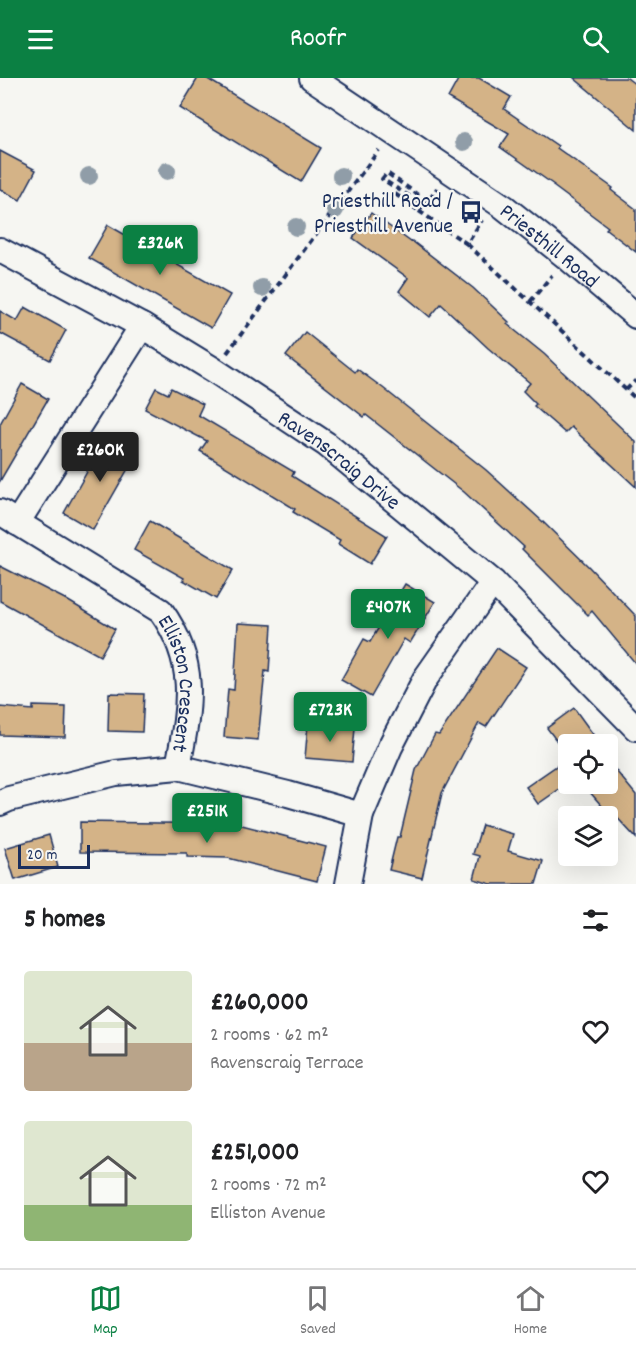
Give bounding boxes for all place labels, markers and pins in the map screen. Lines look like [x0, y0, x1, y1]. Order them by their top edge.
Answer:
place label: Priesthill Road / Priesthill Avenue [314, 187, 453, 243]
bus stop icon: Priesthill Road / Priesthill Avenue [458, 199, 484, 225]
pin: £326K [118, 225, 202, 276]
pin: £260K [58, 432, 142, 483]
pin: £407K [346, 589, 430, 640]
pin: £723K [288, 692, 372, 743]
pin: £251K [165, 793, 249, 844]

